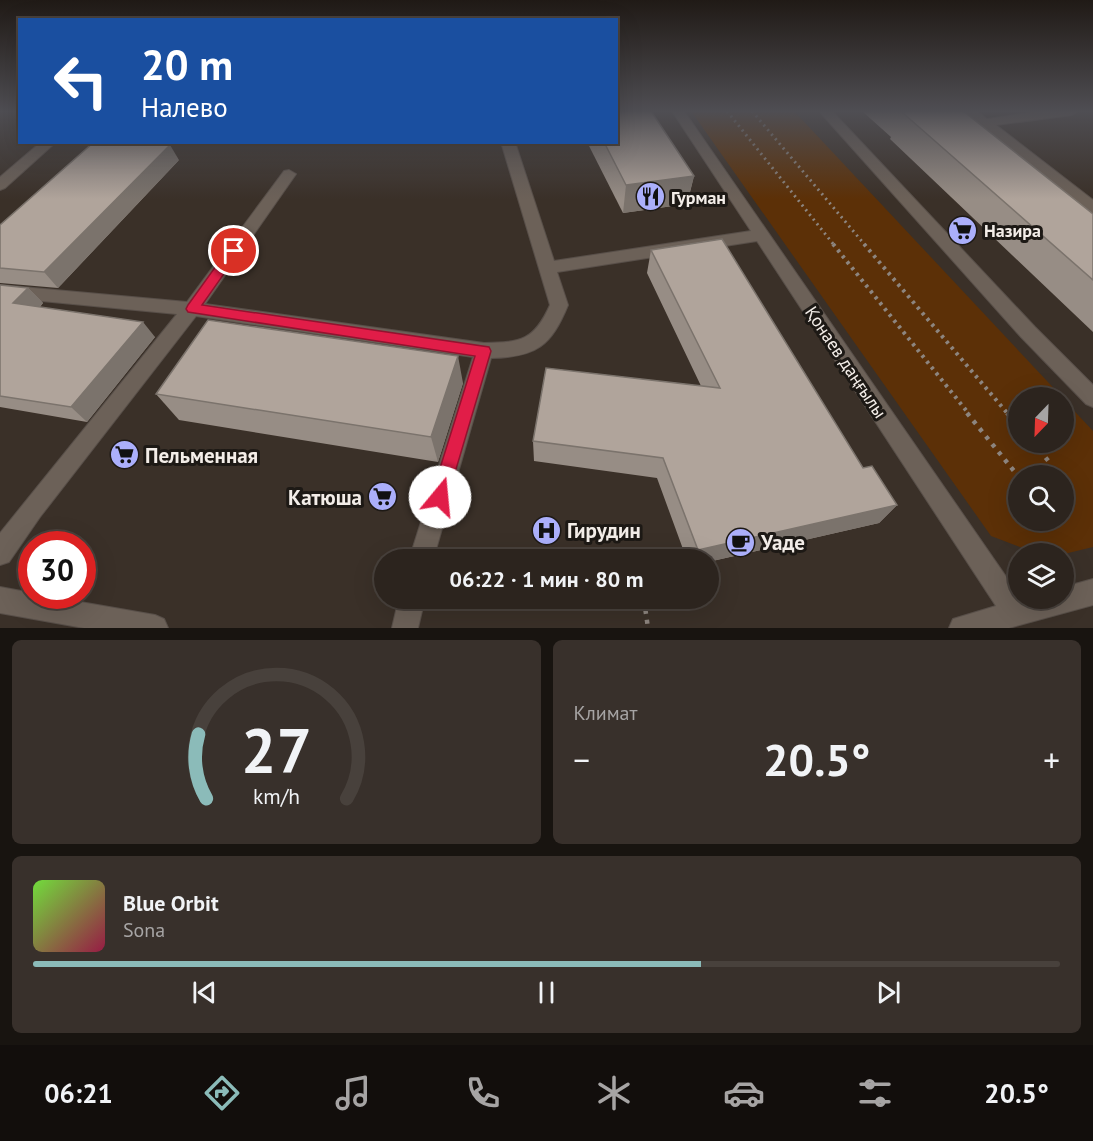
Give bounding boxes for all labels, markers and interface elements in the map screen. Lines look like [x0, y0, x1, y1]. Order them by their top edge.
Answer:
text: 20 m [141, 37, 233, 92]
icon: left [42, 42, 120, 120]
text: Налево [141, 90, 228, 124]
restaurant icon: Гурман [634, 181, 666, 213]
place label: Гурман [671, 186, 726, 209]
supermarket icon: Назира [947, 214, 979, 246]
place label: Назира [984, 219, 1041, 242]
pin [208, 225, 259, 276]
icon: arrive [217, 234, 250, 267]
street label: Қонаев даңғылы [800, 302, 892, 422]
north arrow [1008, 387, 1074, 453]
map controls [1008, 387, 1074, 609]
supermarket icon: Пельменная [108, 439, 140, 471]
place label: Пельменная [145, 442, 258, 469]
position arrow [408, 465, 472, 529]
button: search [1008, 465, 1074, 531]
supermarket icon: Катюша [367, 481, 399, 513]
place label: Катюша [288, 484, 362, 511]
hospital icon: Гирудин [530, 514, 562, 546]
place label: Гирудин [567, 517, 641, 544]
cafe icon: Уаде [724, 526, 756, 558]
place label: Уаде [760, 529, 805, 556]
speed limit sign: 30 [18, 531, 96, 609]
button: layers [1008, 543, 1074, 609]
text: 06:22 · 1 мин · 80 m [450, 565, 643, 593]
text: Климат [574, 700, 637, 726]
text: 27 [241, 709, 312, 790]
text: 20.5° [763, 730, 870, 788]
text: − [574, 738, 590, 781]
text: + [1043, 738, 1060, 781]
text: km/h [253, 782, 300, 810]
text: Blue Orbit [123, 889, 219, 917]
text: Sona [123, 917, 165, 943]
icon: previous [188, 976, 221, 1009]
icon: pause [530, 976, 563, 1009]
icon: next [872, 976, 905, 1009]
icon: directions [201, 1072, 243, 1114]
icon: music [332, 1072, 374, 1114]
icon: phone [462, 1072, 504, 1114]
icon: climate [593, 1072, 635, 1114]
icon: car [723, 1072, 765, 1114]
icon: filters [854, 1072, 896, 1114]
text: 06:21 [44, 1076, 113, 1110]
text: 20.5° [984, 1076, 1049, 1110]

